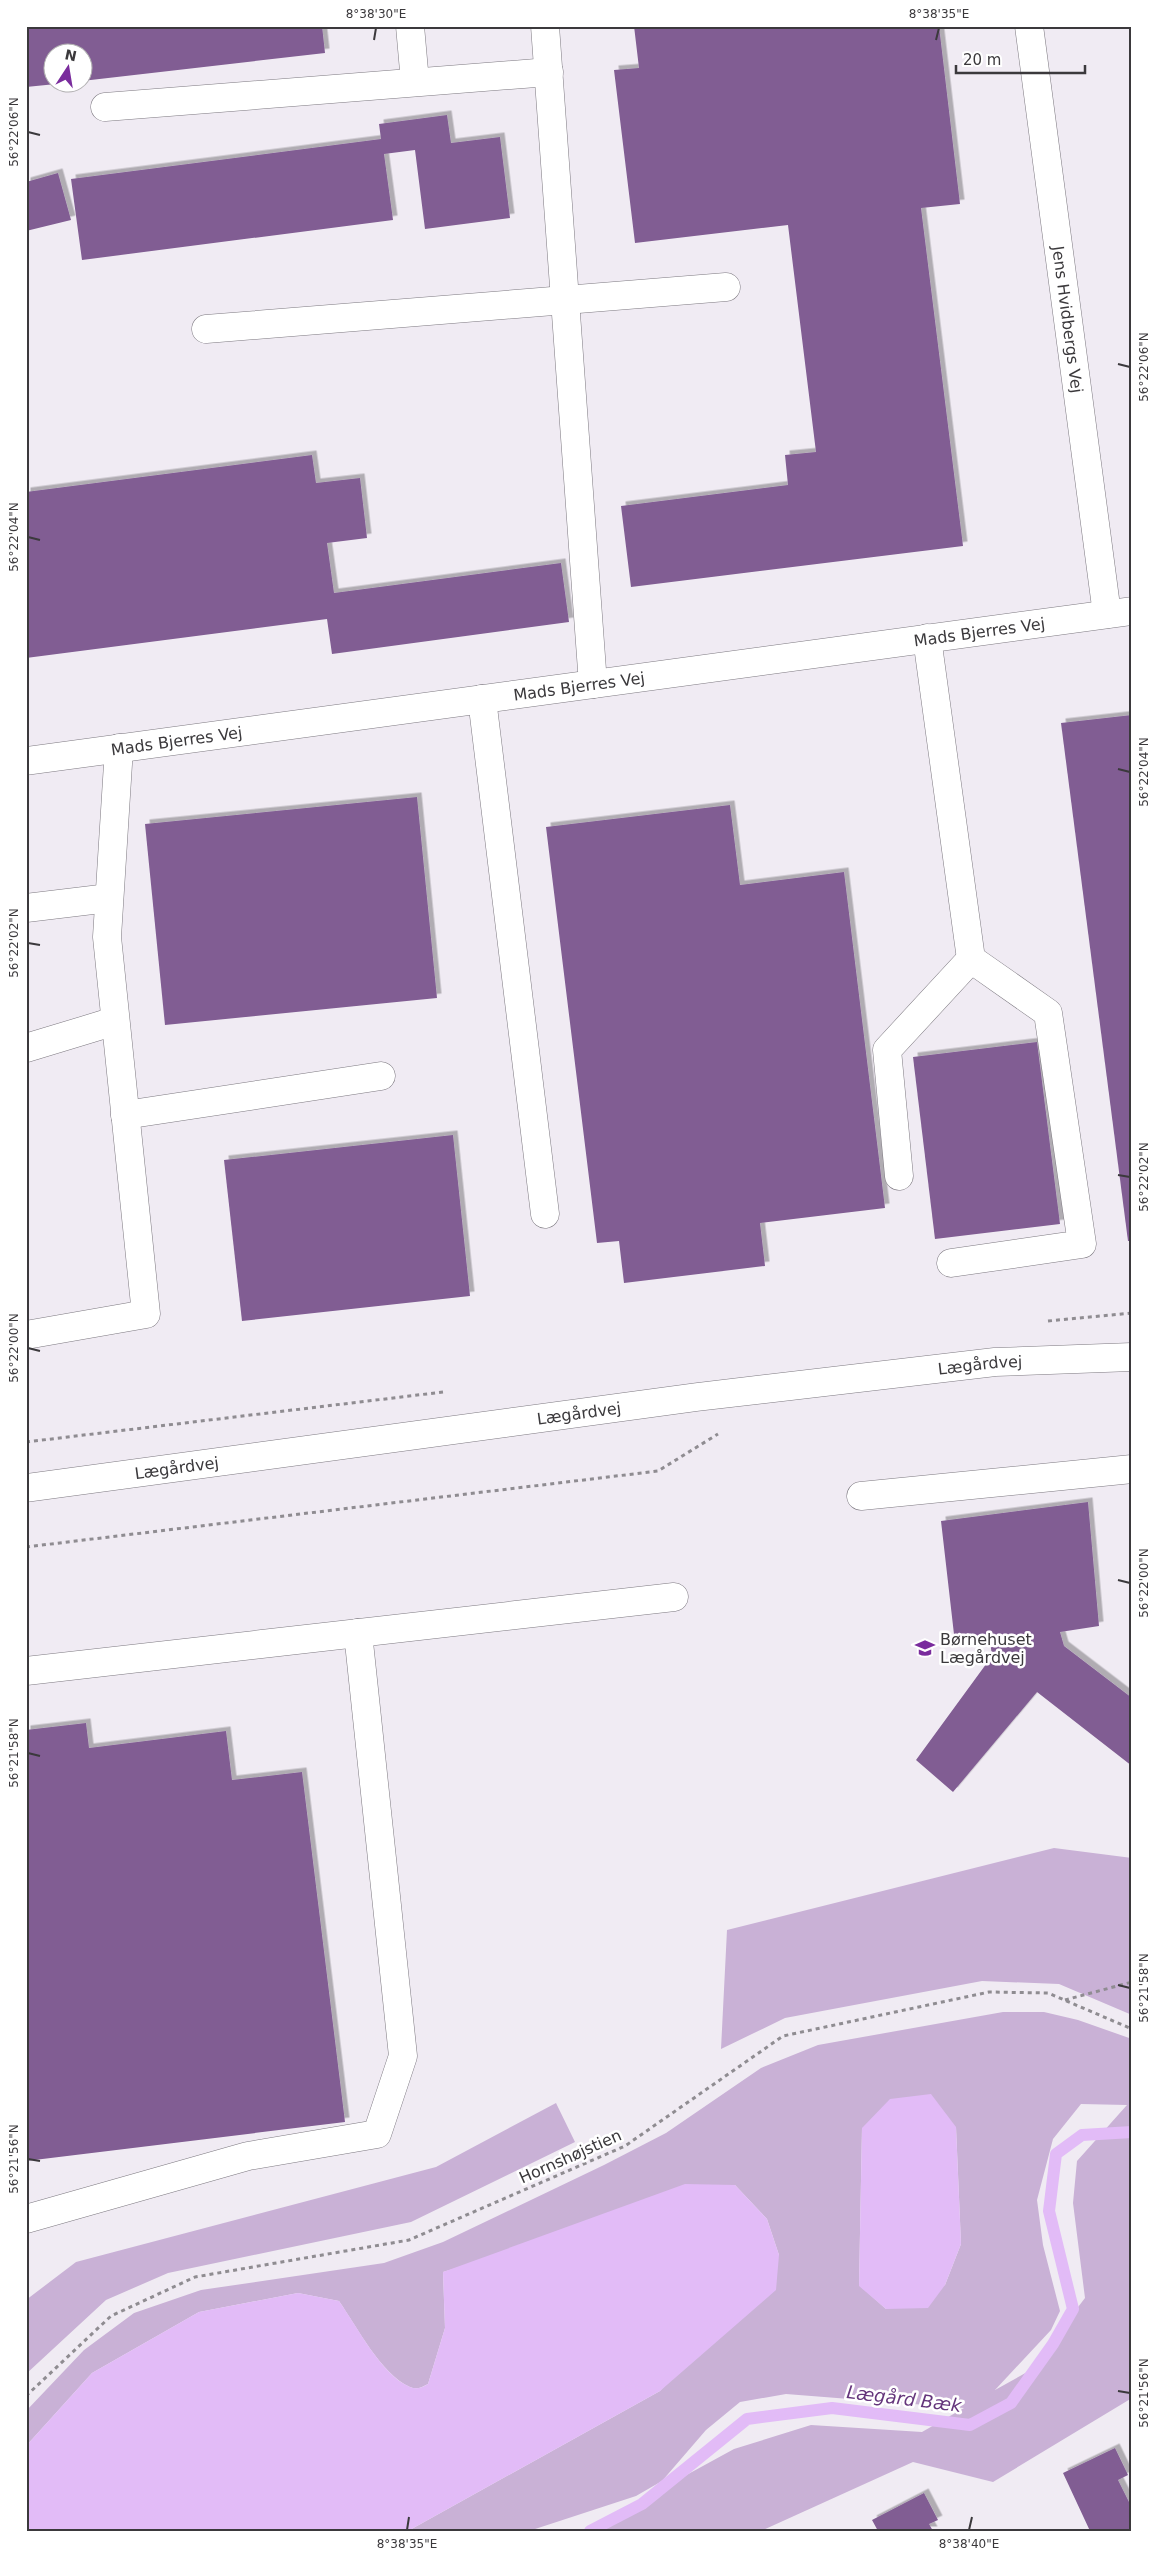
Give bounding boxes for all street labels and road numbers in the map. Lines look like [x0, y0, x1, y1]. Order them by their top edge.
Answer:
street label: Jens Hvidbergs Vej [1048, 244, 1087, 394]
street label: Mads Bjerres Vej [913, 614, 1046, 651]
street label: Mads Bjerres Vej [512, 668, 646, 705]
street label: Mads Bjerres Vej [110, 723, 244, 759]
street label: Lægårdvej [937, 1352, 1023, 1379]
street label: Lægårdvej [536, 1398, 622, 1429]
street label: Lægårdvej [133, 1453, 220, 1483]
street label: Hornshøjstien [516, 2125, 624, 2188]

